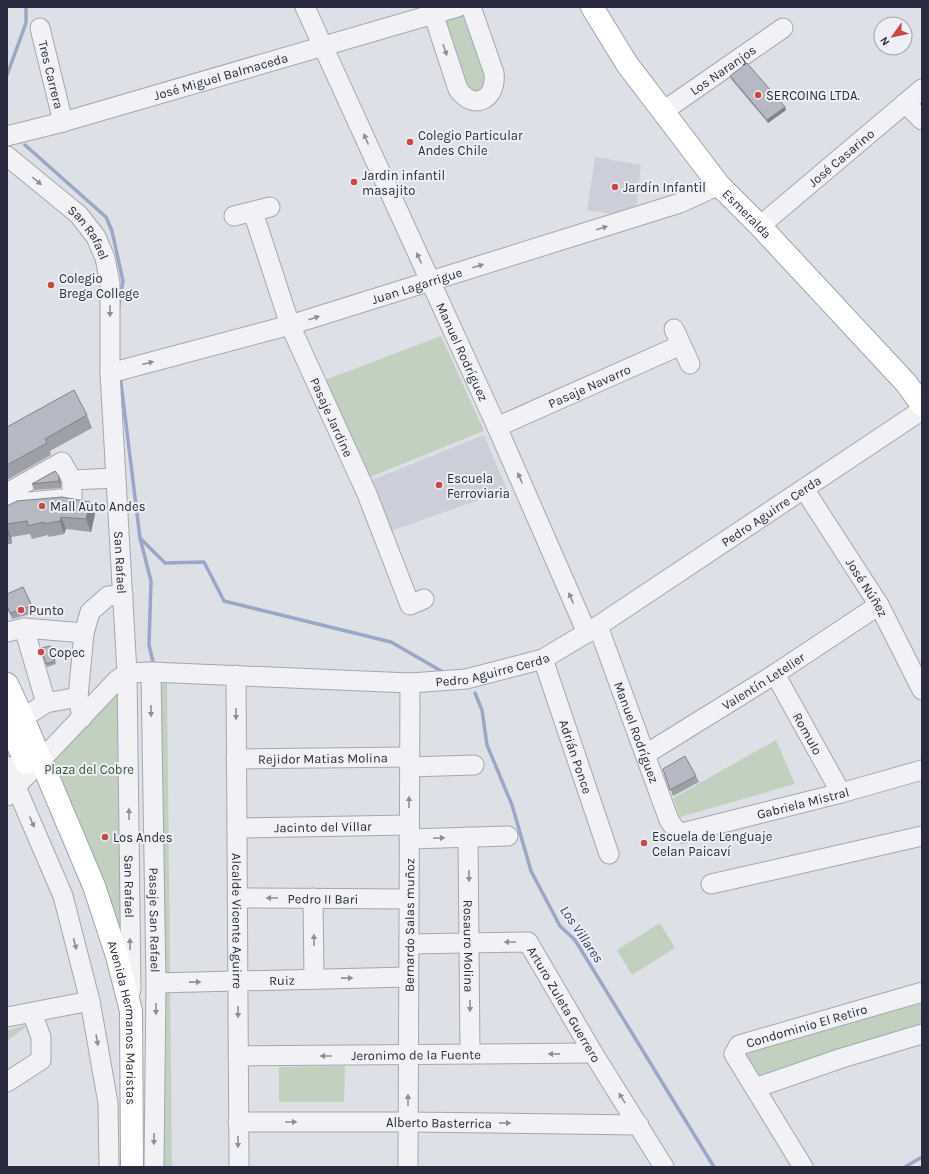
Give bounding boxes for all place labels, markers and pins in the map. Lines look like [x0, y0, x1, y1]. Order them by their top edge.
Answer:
place label: SERCOING LTDA. [766, 88, 860, 103]
marker: SERCOING LTDA. [753, 90, 763, 100]
place label: Colegio Particular Andes Chile [418, 128, 523, 158]
marker: Colegio Particular Andes Chile [405, 137, 415, 147]
place label: Jardin infantil masajito [362, 168, 445, 198]
marker: Jardin infantil masajito [349, 177, 359, 187]
place label: Jardín Infantil [623, 180, 706, 195]
marker: Jardín Infantil [610, 182, 620, 192]
place label: Colegio Brega College [59, 271, 139, 301]
marker: Colegio Brega College [46, 280, 56, 290]
place label: Escuela Ferroviaria [447, 471, 510, 501]
marker: Escuela Ferroviaria [434, 480, 444, 490]
place label: Mall Auto Andes [50, 499, 146, 514]
marker: Mall Auto Andes [37, 501, 47, 511]
place label: Punto [29, 603, 64, 618]
marker: Punto [16, 605, 26, 615]
place label: Copec [49, 645, 85, 660]
marker: Copec [36, 647, 46, 657]
place label: Escuela de Lenguaje Celan Paicaví [652, 829, 773, 859]
place label: Los Andes [113, 830, 173, 845]
marker: Los Andes [100, 832, 110, 842]
marker: Escuela de Lenguaje Celan Paicaví [639, 838, 649, 848]

